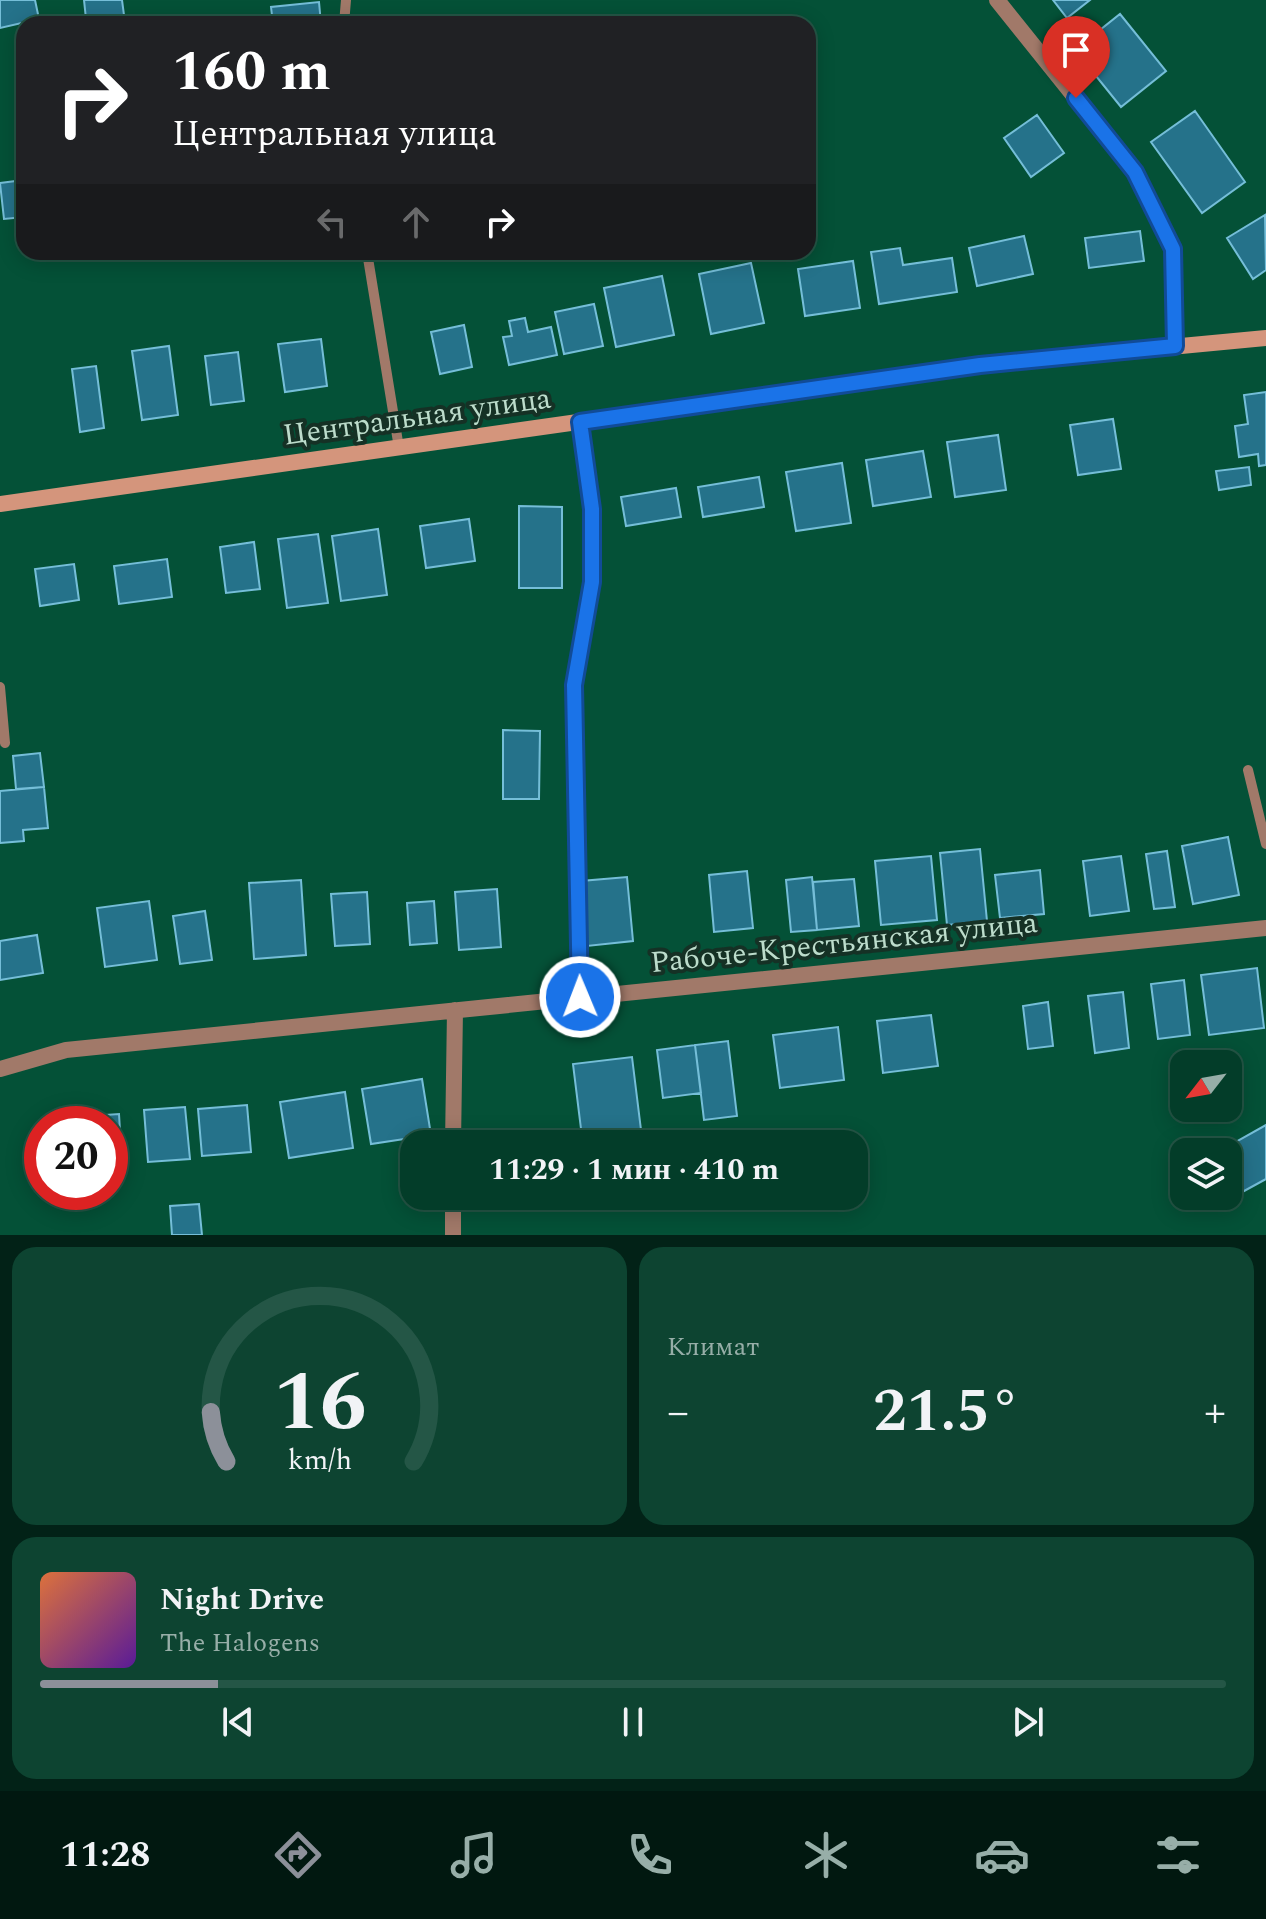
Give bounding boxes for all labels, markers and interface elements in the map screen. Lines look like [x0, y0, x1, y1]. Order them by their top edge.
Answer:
pin [1042, 16, 1110, 98]
icon: arrive [1054, 28, 1098, 72]
text: 160 m [172, 30, 331, 115]
icon: right [40, 48, 144, 152]
text: Центральная улица [172, 107, 496, 162]
icon: left [310, 200, 354, 244]
icon: ahead [394, 200, 438, 244]
icon: right [478, 200, 522, 244]
street label: Центральная улица [280, 375, 554, 459]
street label: Рабоче-Крестьянская улица [648, 900, 1040, 986]
position arrow [538, 955, 622, 1039]
north arrow [1170, 1050, 1242, 1122]
map controls [1170, 1050, 1242, 1210]
speed limit sign: 20 [24, 1106, 128, 1210]
button: layers [1170, 1138, 1242, 1210]
text: 11:29 · 1 мин · 410 m [489, 1147, 779, 1193]
text: Климат [667, 1327, 759, 1367]
text: 16 [273, 1340, 366, 1467]
text: 21.5° [873, 1366, 1020, 1458]
text: − [667, 1379, 689, 1446]
text: + [1204, 1379, 1226, 1446]
text: km/h [287, 1439, 352, 1482]
text: Night Drive [160, 1577, 324, 1623]
text: The Halogens [160, 1623, 320, 1663]
icon: previous [216, 1700, 260, 1744]
icon: pause [611, 1700, 655, 1744]
icon: next [1006, 1700, 1050, 1744]
icon: directions [270, 1827, 326, 1883]
icon: music [446, 1827, 502, 1883]
icon: phone [622, 1827, 678, 1883]
icon: climate [798, 1827, 854, 1883]
icon: car [974, 1827, 1030, 1883]
icon: filters [1150, 1827, 1206, 1883]
text: 11:28 [60, 1828, 150, 1883]

